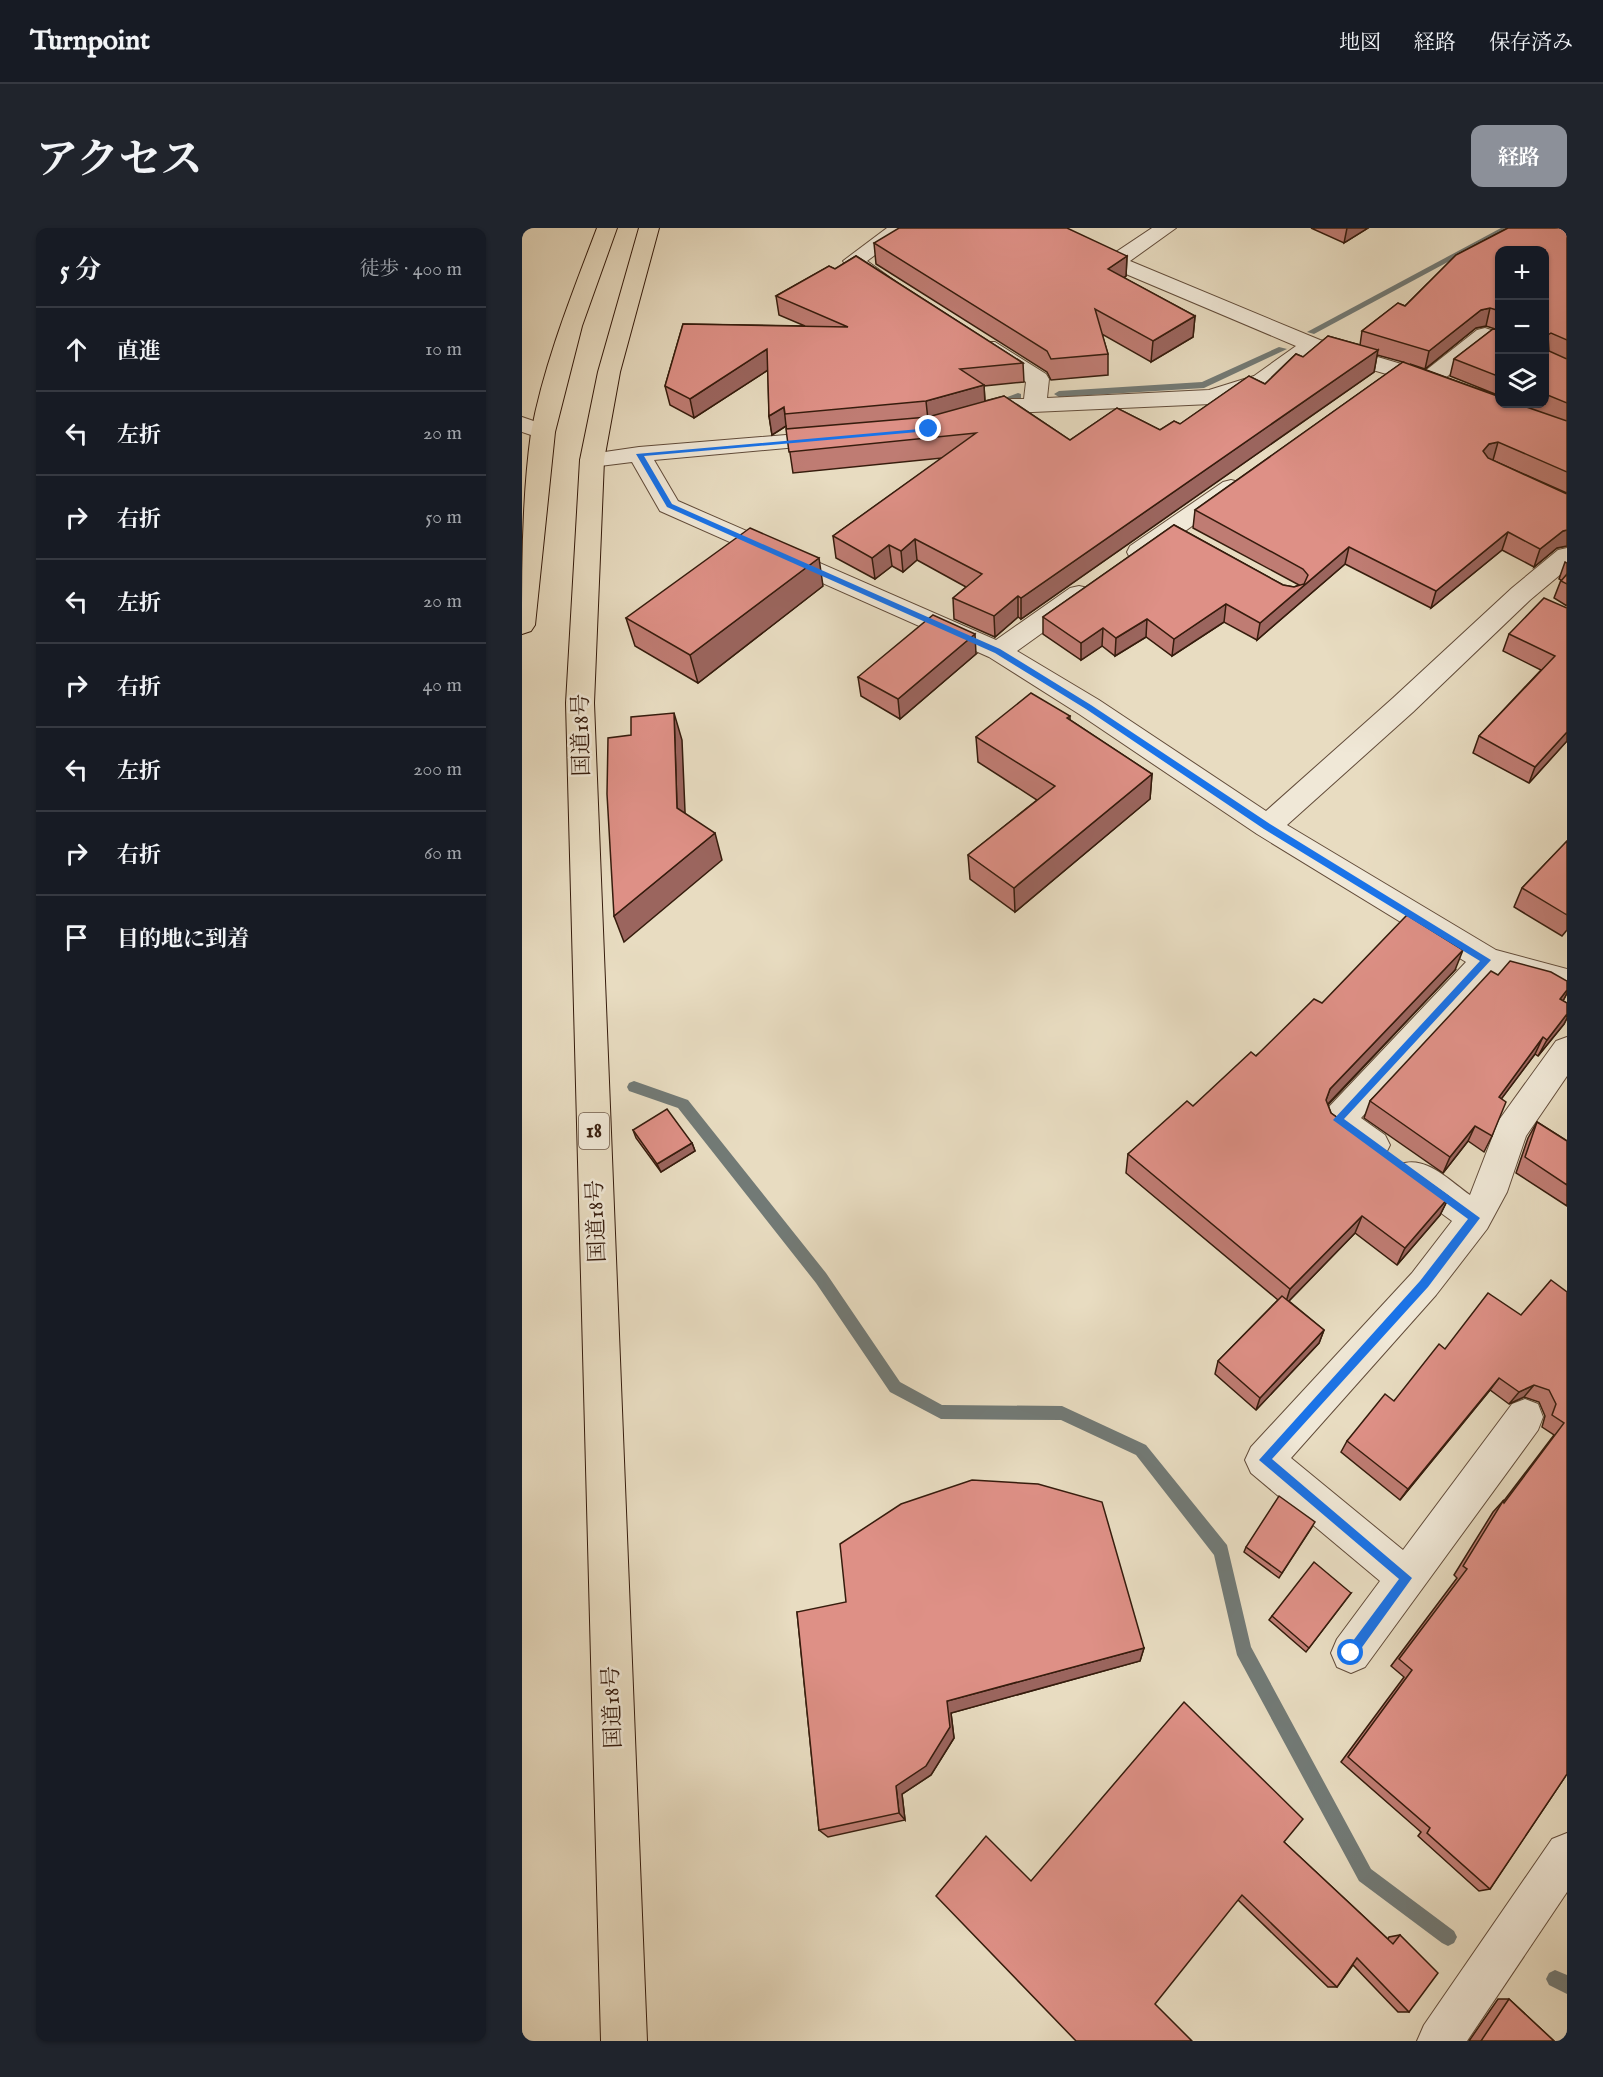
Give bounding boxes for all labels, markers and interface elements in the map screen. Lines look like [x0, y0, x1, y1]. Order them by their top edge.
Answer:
text: Turnpoint [30, 24, 150, 59]
text: 地図 [1339, 30, 1381, 57]
text: 経路 [1414, 30, 1456, 57]
text: 保存済み [1489, 30, 1573, 57]
button: 経路 [1471, 125, 1567, 187]
text: アクセス [36, 135, 203, 188]
map controls [1495, 246, 1549, 408]
button: + [1495, 246, 1549, 300]
text: 5 分 [60, 254, 101, 287]
text: 徒歩 · 400 m [360, 257, 462, 282]
button: − [1495, 300, 1549, 354]
icon: ahead [60, 333, 93, 366]
text: 10 m [425, 337, 462, 362]
text: 直進 [117, 338, 161, 366]
button: layers [1495, 354, 1549, 408]
route end [915, 415, 941, 441]
icon: left [60, 417, 93, 450]
text: 20 m [423, 421, 462, 446]
text: 左折 [117, 422, 161, 450]
icon: right [60, 501, 93, 534]
text: 50 m [425, 505, 462, 530]
text: 右折 [117, 506, 161, 534]
icon: left [60, 585, 93, 618]
text: 20 m [423, 589, 462, 614]
text: 左折 [117, 590, 161, 618]
icon: right [60, 669, 93, 702]
text: 40 m [423, 673, 462, 698]
text: 右折 [117, 674, 161, 702]
street label: 国道18号 [567, 693, 597, 777]
icon: left [60, 753, 93, 786]
text: 200 m [413, 757, 462, 782]
text: 左折 [117, 758, 161, 786]
icon: right [60, 837, 93, 870]
text: 60 m [424, 841, 462, 866]
text: 右折 [117, 842, 161, 870]
icon: arrive [60, 921, 93, 954]
text: 目的地に到着 [117, 926, 249, 954]
road number: 18 [579, 1113, 609, 1149]
street label: 国道18号 [582, 1179, 612, 1263]
route start [1337, 1639, 1363, 1665]
street label: 国道18号 [598, 1665, 628, 1749]

